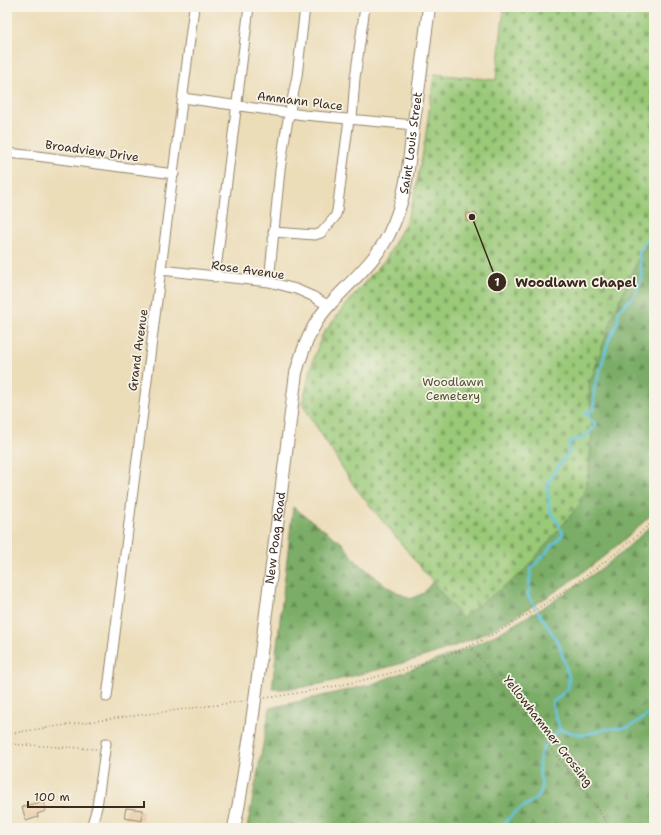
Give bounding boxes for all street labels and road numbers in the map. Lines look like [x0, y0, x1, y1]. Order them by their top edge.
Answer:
street label: Ammann Place [256, 88, 344, 114]
street label: Saint Louis Street [396, 91, 426, 196]
street label: Broadview Drive [44, 137, 140, 166]
street label: Rose Avenue [210, 257, 286, 283]
street label: Grand Avenue [124, 308, 152, 392]
street label: New Poag Road [262, 491, 289, 585]
street label: Yellowhammer Crossing [499, 672, 597, 790]

